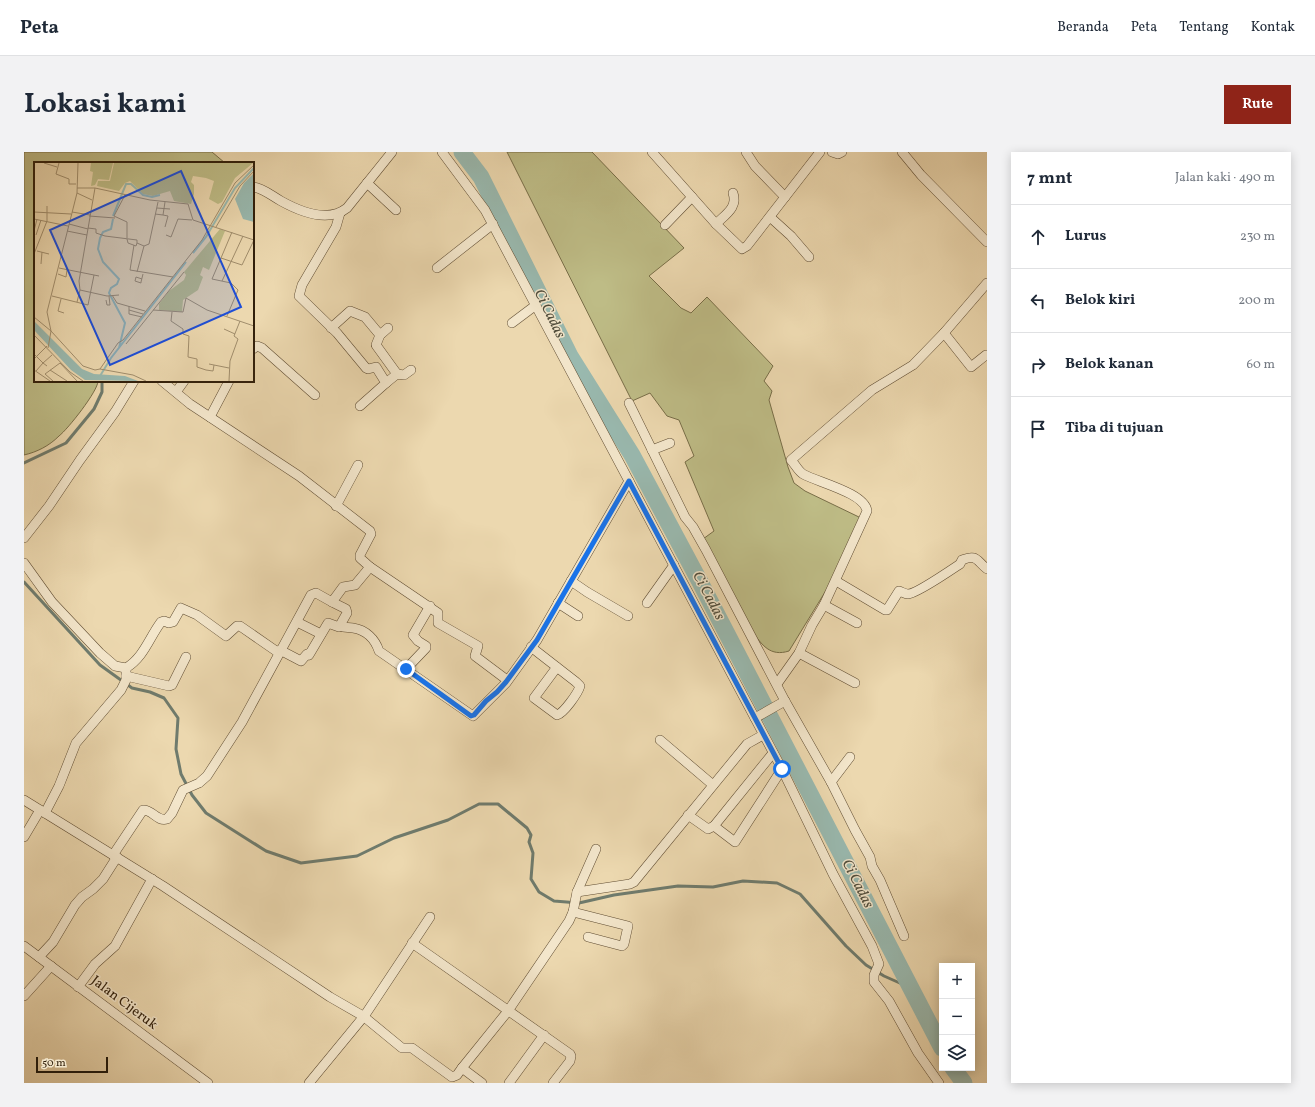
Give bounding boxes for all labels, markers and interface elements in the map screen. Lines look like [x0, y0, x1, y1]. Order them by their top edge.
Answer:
text: Peta [20, 15, 59, 41]
text: Beranda [1057, 18, 1109, 37]
text: Peta [1131, 18, 1157, 37]
text: Tentang [1179, 18, 1229, 37]
text: Kontak [1251, 18, 1295, 37]
text: Lokasi kami [24, 85, 186, 124]
button: Rute [1224, 85, 1291, 124]
inset map [34, 162, 254, 382]
text: 7 mnt [1027, 167, 1072, 190]
text: Jalan kaki · 490 m [1175, 169, 1275, 187]
icon: ahead [1027, 226, 1049, 248]
text: Lurus [1065, 226, 1106, 247]
text: 230 m [1240, 228, 1275, 246]
water label: Ci Cadas [528, 286, 570, 343]
icon: left [1027, 290, 1049, 312]
text: Belok kiri [1065, 290, 1135, 311]
text: 200 m [1238, 292, 1275, 310]
icon: right [1027, 354, 1049, 376]
text: Belok kanan [1065, 354, 1154, 375]
text: 60 m [1247, 356, 1275, 374]
icon: arrive [1027, 418, 1049, 440]
text: Tiba di tujuan [1065, 418, 1164, 439]
water label: Ci Cadas [686, 568, 730, 624]
route end [397, 660, 415, 678]
route start [773, 760, 791, 778]
water label: Ci Cadas [836, 856, 878, 913]
map controls [939, 963, 975, 1071]
button: + [939, 963, 975, 999]
street label: Jalan Cijeruk [87, 972, 162, 1035]
button: − [939, 999, 975, 1035]
button: layers [939, 1035, 975, 1071]
scale bar [36, 1055, 108, 1074]
text: 50 m [42, 1056, 66, 1071]

